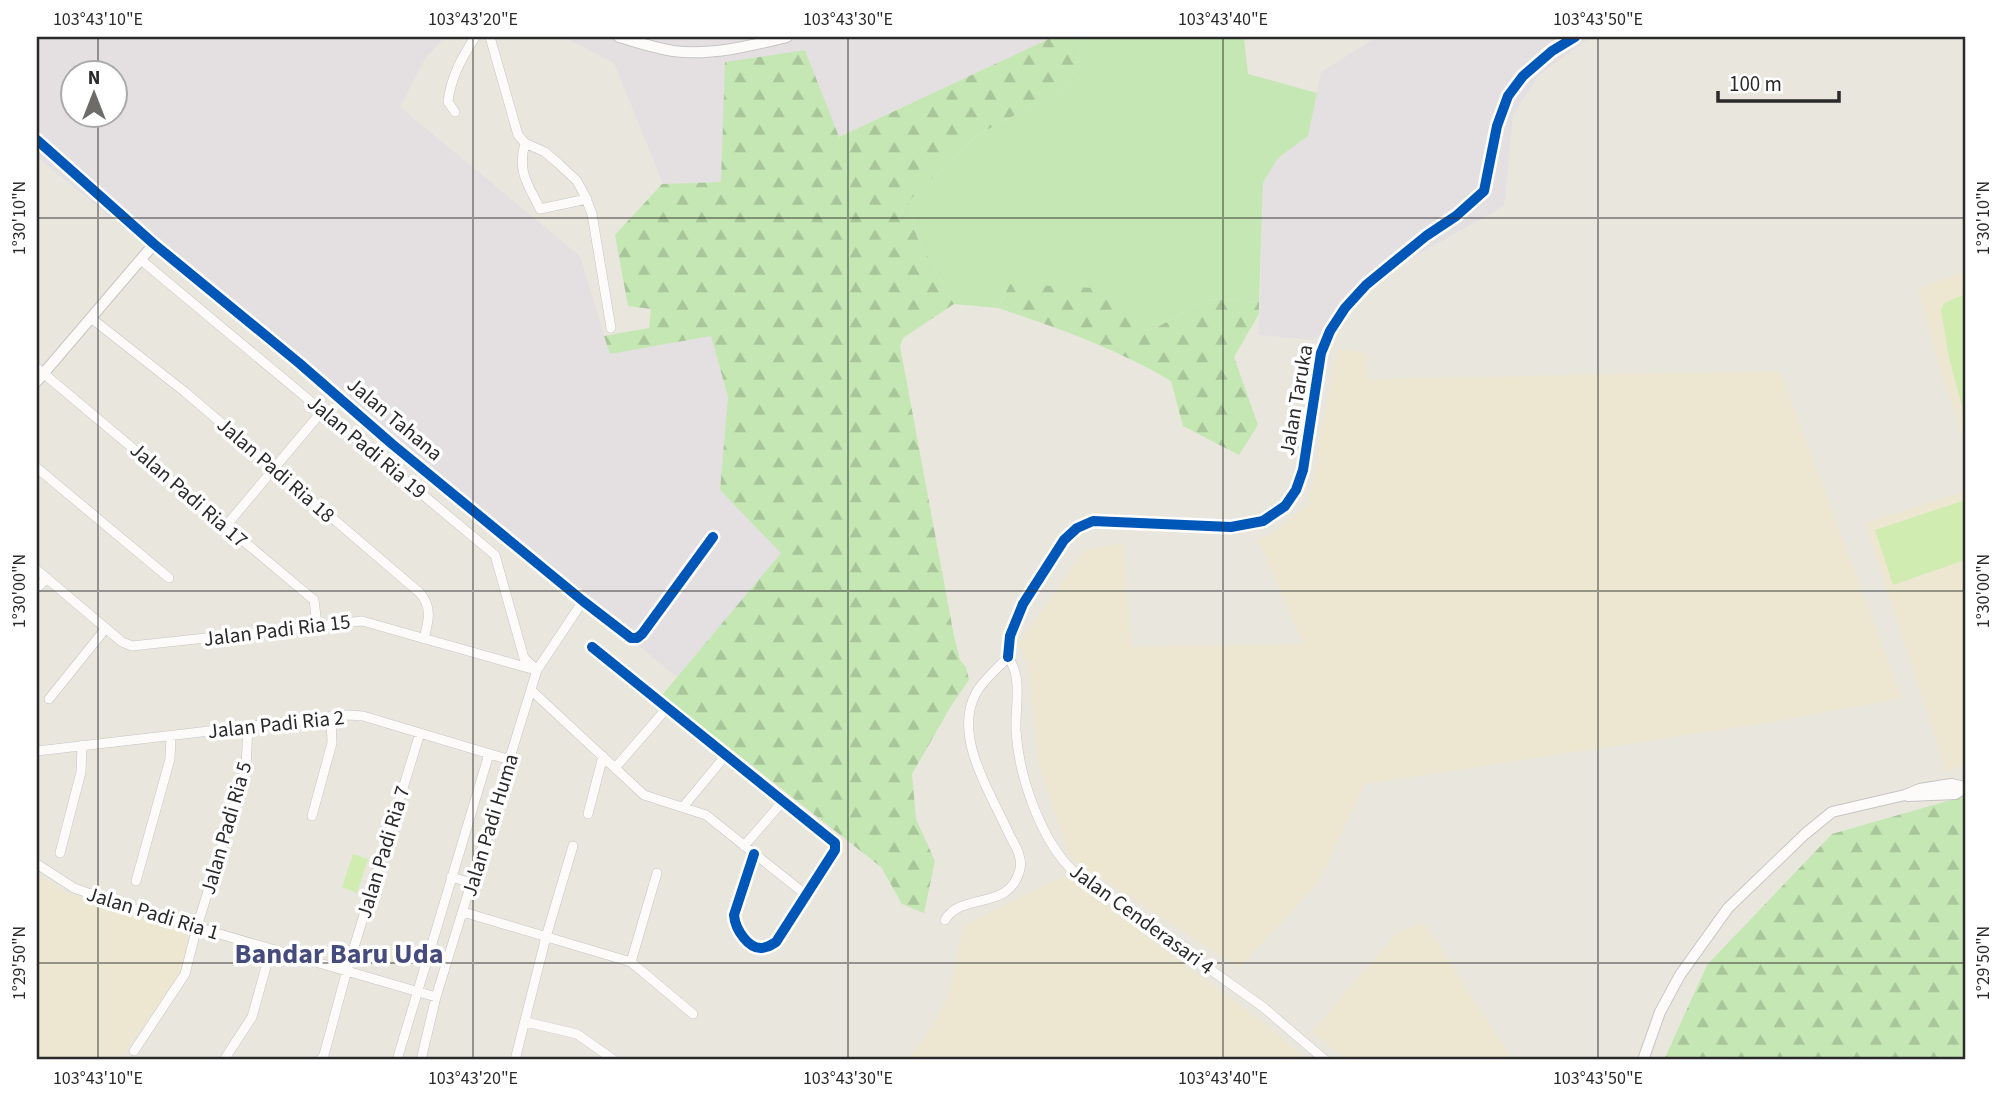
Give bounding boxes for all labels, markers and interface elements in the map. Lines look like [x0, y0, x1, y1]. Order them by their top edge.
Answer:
text: 103°43'10"E [53, 7, 143, 32]
text: 103°43'20"E [428, 7, 518, 32]
text: 103°43'30"E [803, 7, 893, 32]
text: 103°43'40"E [1178, 7, 1268, 32]
text: 103°43'50"E [1553, 7, 1643, 32]
north arrow [60, 60, 130, 130]
scale bar [1718, 60, 1839, 104]
text: N [88, 65, 100, 92]
text: 100 m [1729, 69, 1782, 99]
text: 1°30'10"N [7, 181, 32, 255]
text: 1°30'10"N [1971, 181, 1996, 255]
street label: Jalan Taruka [1271, 342, 1321, 458]
street label: Jalan Tahana [341, 370, 449, 468]
street label: Jalan Padi Ria 19 [301, 388, 433, 506]
street label: Jalan Padi Ria 18 [210, 410, 342, 530]
street label: Jalan Padi Ria 17 [123, 435, 255, 555]
text: 1°30'00"N [7, 554, 32, 628]
text: 1°30'00"N [1971, 554, 1996, 628]
street label: Jalan Padi Ria 15 [202, 606, 352, 654]
street label: Jalan Padi Ria 2 [206, 702, 346, 746]
street label: Jalan Padi Huma [454, 750, 526, 900]
street label: Jalan Padi Ria 5 [193, 758, 259, 898]
street label: Jalan Padi Ria 7 [349, 782, 417, 922]
street label: Jalan Cenderasari 4 [1064, 856, 1220, 982]
street label: Jalan Padi Ria 1 [83, 879, 223, 947]
text: 1°29'50"N [7, 926, 32, 1000]
text: 1°29'50"N [1971, 926, 1996, 1000]
district label: Bandar Baru Uda [234, 934, 444, 974]
text: 103°43'10"E [53, 1066, 143, 1091]
text: 103°43'20"E [428, 1066, 518, 1091]
text: 103°43'30"E [803, 1066, 893, 1091]
text: 103°43'40"E [1178, 1066, 1268, 1091]
text: 103°43'50"E [1553, 1066, 1643, 1091]

